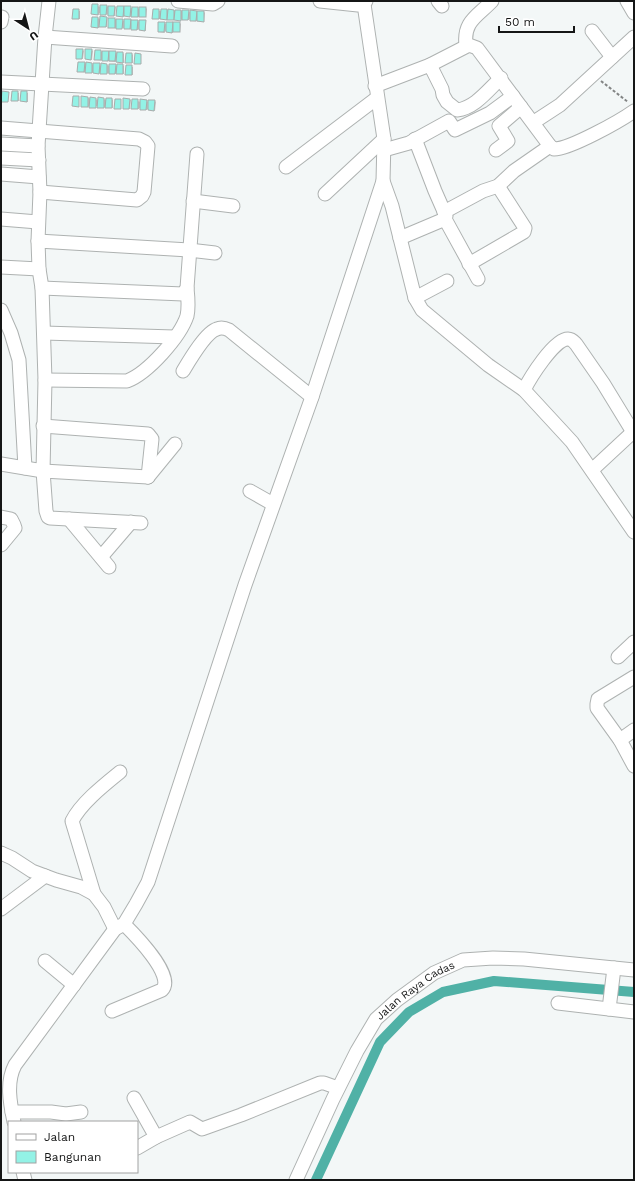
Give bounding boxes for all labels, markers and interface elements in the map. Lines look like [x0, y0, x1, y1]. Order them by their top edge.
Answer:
north arrow [8, 8, 48, 48]
scale bar [499, 8, 574, 34]
text: 50 m [505, 15, 535, 29]
text: U [26, 28, 41, 43]
street label: Jalan Raya Cadas [374, 959, 457, 1023]
legend [8, 1121, 138, 1173]
text: Jalan [44, 1130, 75, 1144]
text: Bangunan [44, 1150, 102, 1164]

